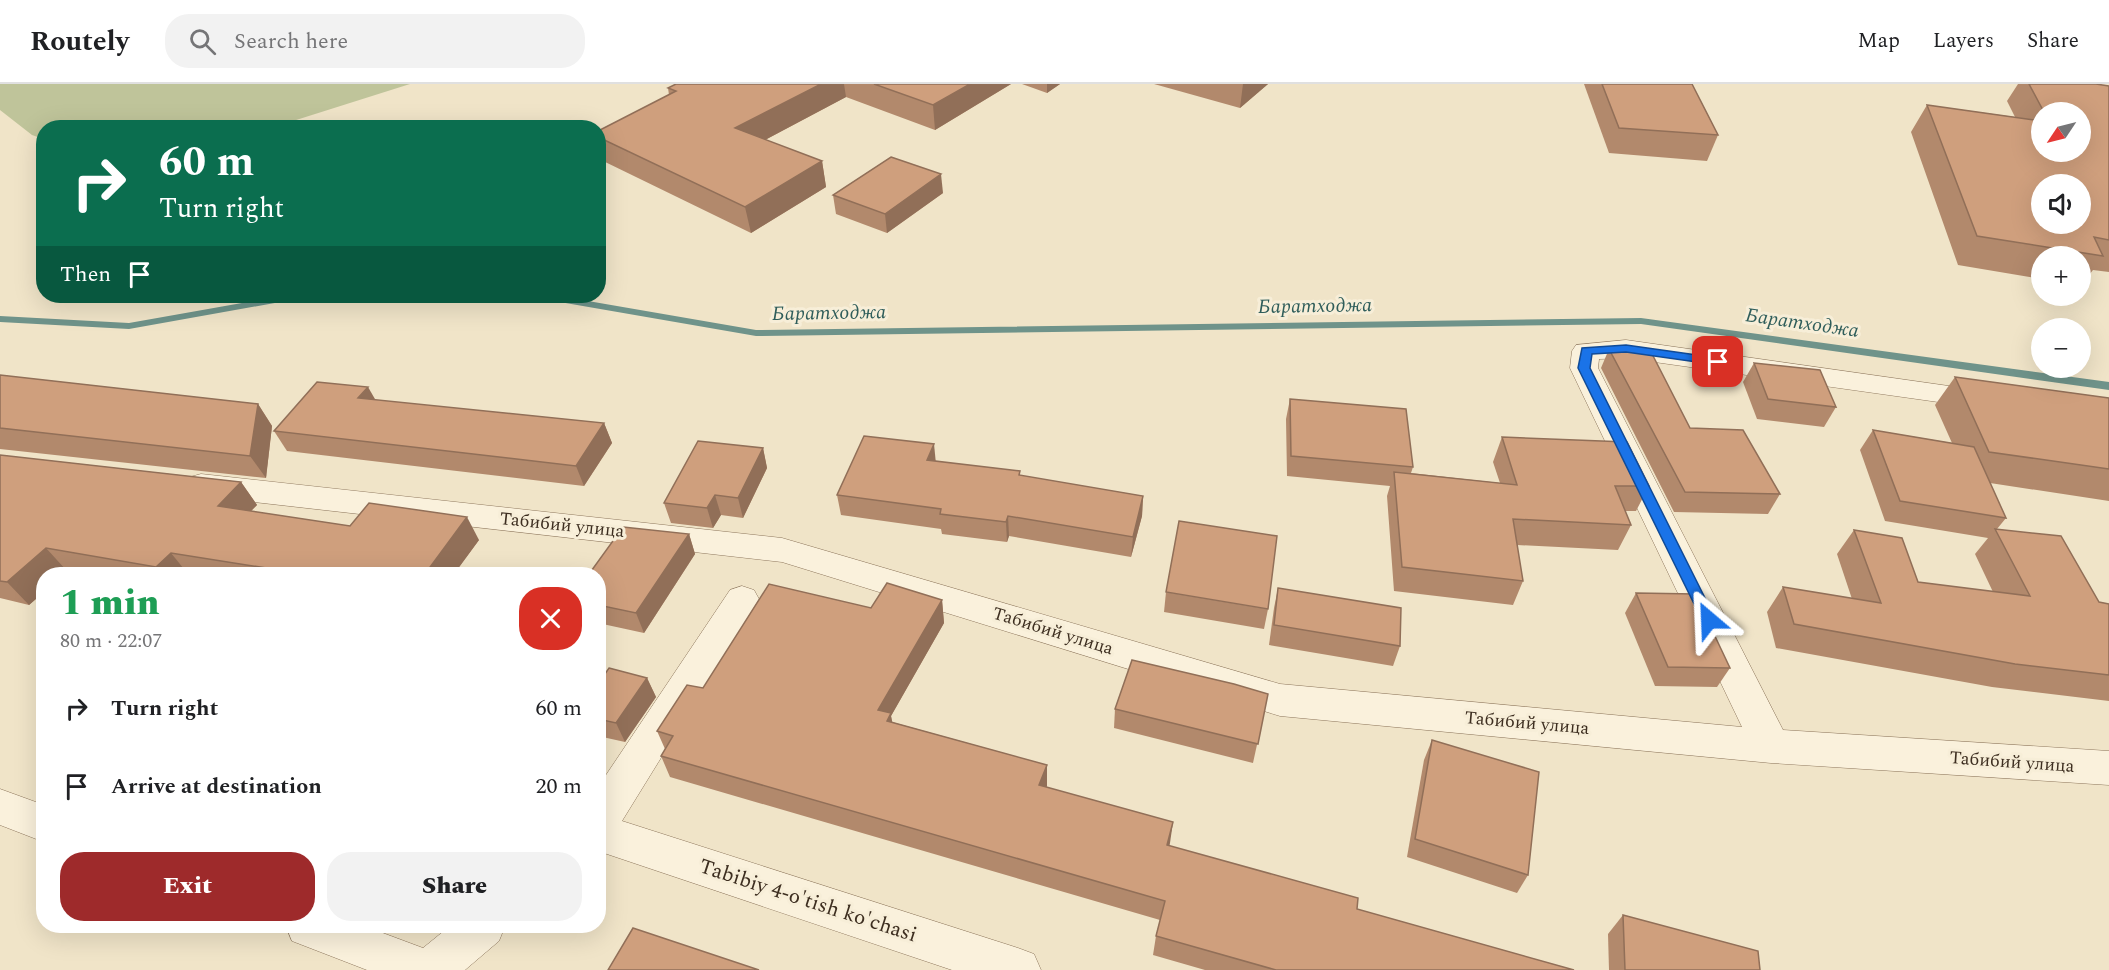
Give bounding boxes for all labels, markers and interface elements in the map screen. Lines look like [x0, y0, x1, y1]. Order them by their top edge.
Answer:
search box [165, 14, 585, 68]
text: Routely [30, 20, 129, 63]
icon: search [186, 25, 219, 58]
text: Search here [234, 25, 348, 58]
text: Map [1858, 25, 1900, 57]
text: Layers [1933, 25, 1994, 57]
text: Share [2027, 25, 2079, 57]
north arrow [2031, 102, 2091, 162]
map controls [2031, 102, 2091, 378]
text: 60 m [159, 131, 254, 194]
icon: right [60, 144, 138, 222]
button: sound [2031, 174, 2091, 234]
text: Turn right [159, 188, 284, 230]
button: + [2031, 246, 2091, 306]
text: Then [60, 258, 111, 291]
icon: arrive [123, 258, 156, 291]
water label: Баратходжа [1258, 290, 1372, 322]
water label: Баратходжа [772, 297, 886, 329]
water label: Баратходжа [1743, 300, 1861, 346]
button: − [2031, 318, 2091, 378]
pin [1692, 336, 1743, 387]
icon: arrive [1701, 345, 1734, 378]
street label: Табибий улица [498, 505, 626, 545]
text: 1 min [60, 576, 160, 631]
button: close [519, 587, 582, 650]
position arrow [1677, 588, 1741, 652]
street label: Табибий улица [989, 600, 1117, 662]
text: 80 m · 22:07 [60, 626, 162, 656]
icon: right [60, 692, 93, 725]
text: Turn right [111, 692, 218, 725]
text: 60 m [536, 692, 582, 725]
street label: Табибий улица [1463, 704, 1591, 742]
street label: Табибий улица [1949, 744, 2076, 780]
icon: arrive [60, 770, 93, 803]
text: Arrive at destination [111, 770, 322, 803]
text: 20 m [536, 770, 582, 803]
street label: Tabibiy 4-o'tish ko'chasi [695, 851, 921, 951]
button: Exit [60, 852, 315, 921]
button: Share [327, 852, 582, 921]

